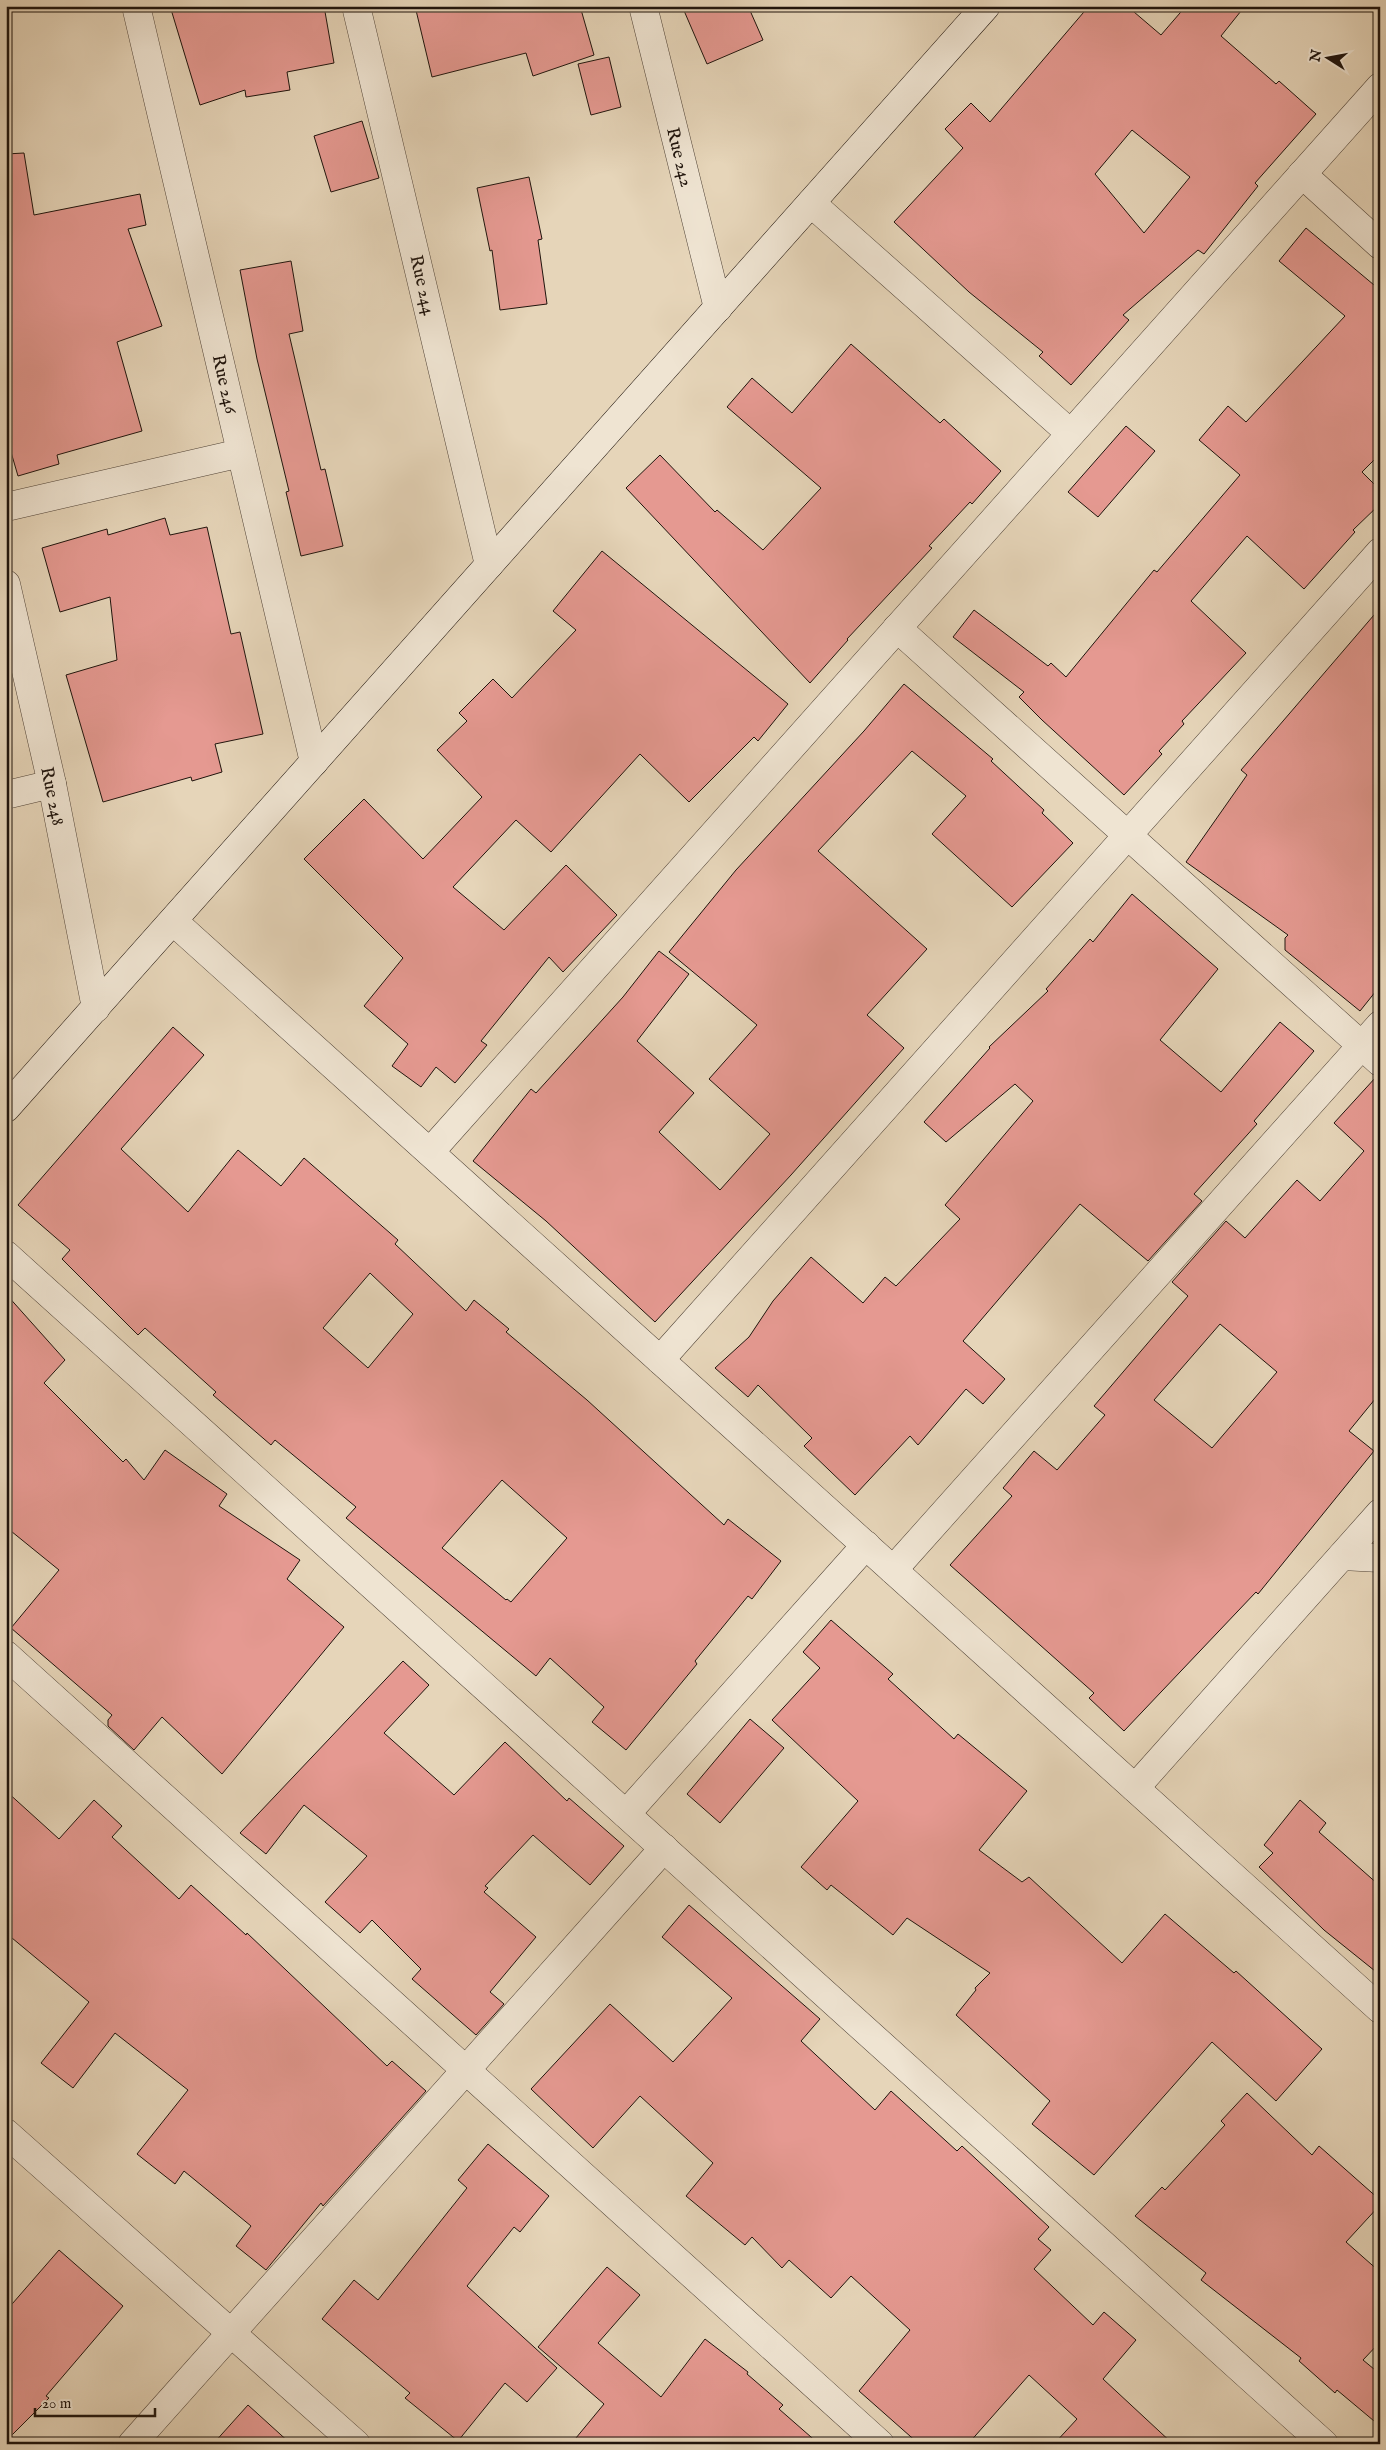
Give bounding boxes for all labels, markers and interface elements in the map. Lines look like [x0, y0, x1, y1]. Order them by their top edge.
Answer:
north arrow [1304, 32, 1354, 82]
text: N [1306, 48, 1326, 64]
street label: Rue 242 [660, 125, 697, 190]
street label: Rue 244 [403, 253, 440, 318]
street label: Rue 246 [206, 353, 242, 417]
street label: Rue 248 [34, 765, 69, 828]
scale bar [35, 2385, 155, 2417]
text: 20 m [42, 2394, 72, 2413]

